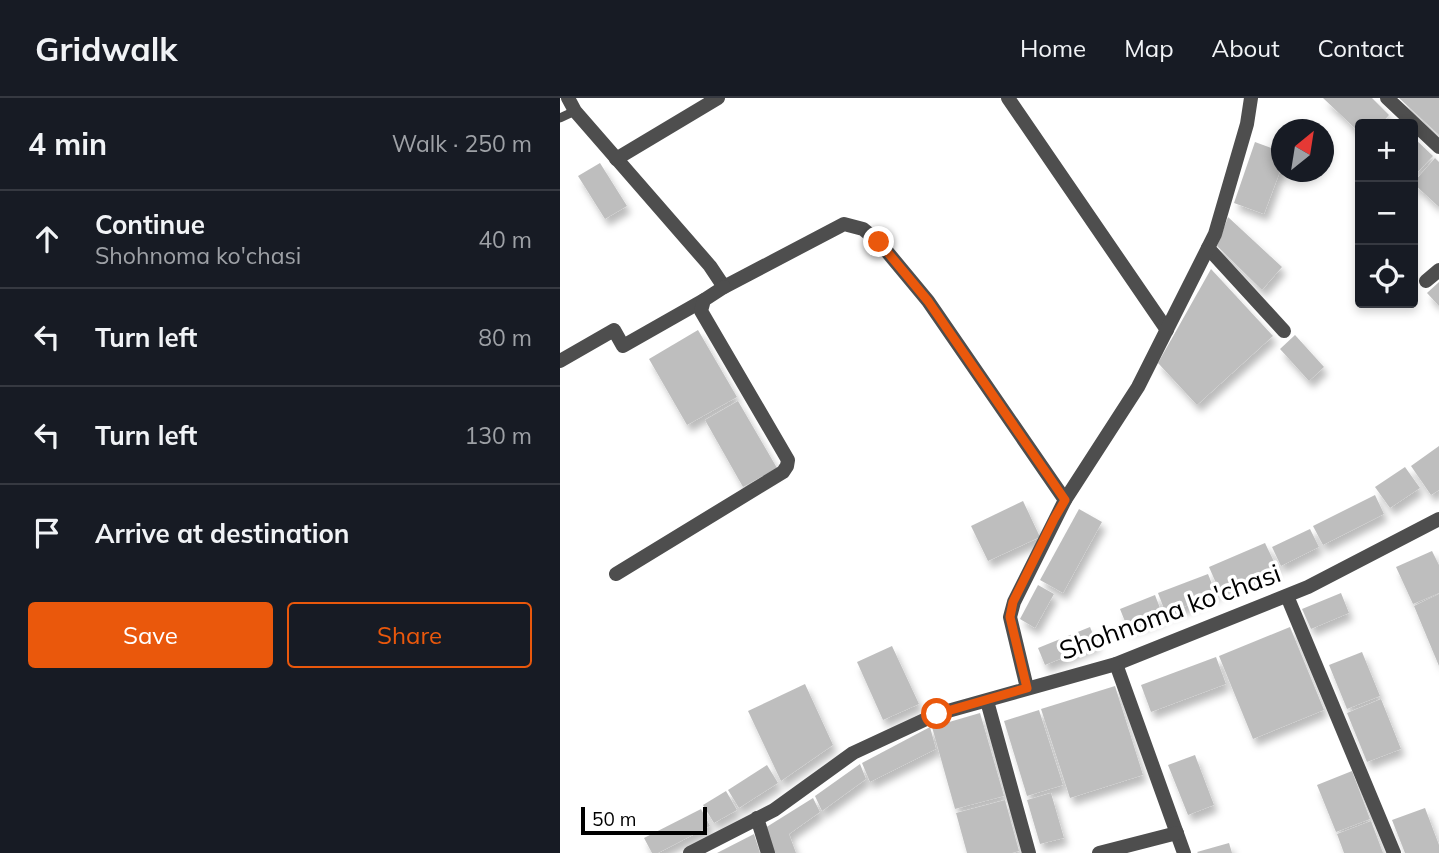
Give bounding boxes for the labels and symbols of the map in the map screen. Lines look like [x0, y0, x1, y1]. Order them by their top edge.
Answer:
north arrow [1271, 119, 1334, 182]
route end [863, 226, 894, 257]
street label: Shohnoma ko'chasi [1055, 556, 1285, 667]
route start [921, 698, 952, 729]
scale bar [581, 804, 707, 836]

